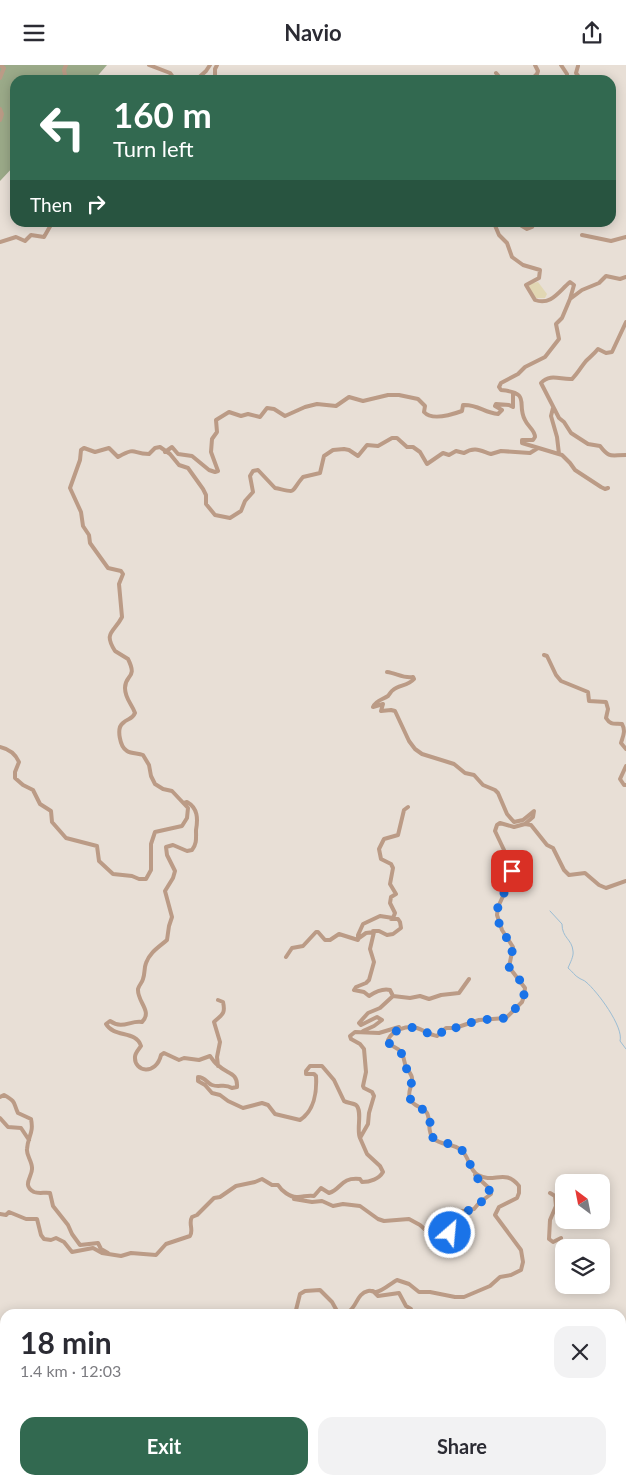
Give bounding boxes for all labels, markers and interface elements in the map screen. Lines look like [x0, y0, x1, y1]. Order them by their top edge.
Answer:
icon: menu [20, 19, 48, 47]
text: Navio [284, 19, 342, 46]
icon: share [578, 19, 606, 47]
text: 160 m [113, 93, 212, 135]
icon: left [30, 95, 95, 160]
text: Turn left [113, 135, 194, 162]
icon: right [82, 190, 110, 218]
text: Then [30, 193, 72, 216]
pin [491, 850, 533, 892]
icon: arrive [498, 857, 526, 885]
north arrow [555, 1174, 610, 1229]
map controls [555, 1174, 610, 1294]
position arrow [423, 1206, 475, 1258]
button: layers [555, 1239, 610, 1294]
text: 18 min [20, 1324, 112, 1360]
button: close [554, 1326, 606, 1378]
text: 1.4 km · 12:03 [20, 1361, 121, 1380]
button: Exit [20, 1417, 308, 1475]
button: Share [318, 1417, 606, 1475]

